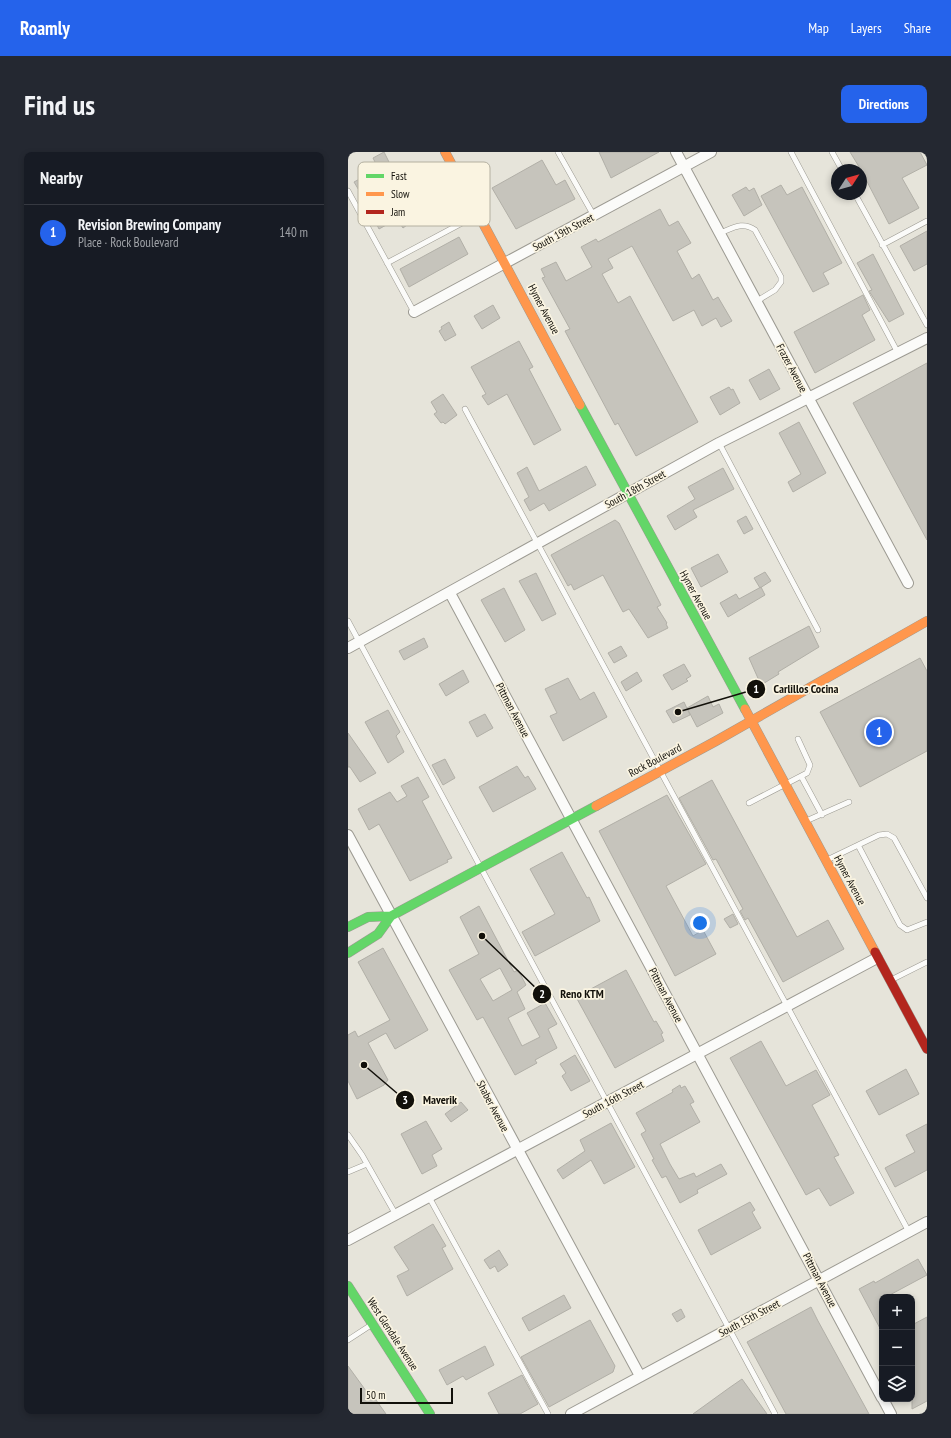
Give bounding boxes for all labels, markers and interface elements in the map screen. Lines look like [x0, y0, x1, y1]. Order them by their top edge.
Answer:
text: Roamly [20, 16, 70, 40]
text: Map [808, 19, 829, 37]
text: Layers [851, 19, 882, 37]
text: Share [904, 19, 931, 37]
button: Directions [841, 85, 927, 123]
text: Find us [24, 86, 95, 123]
legend [358, 162, 490, 226]
north arrow [831, 164, 867, 200]
text: Nearby [40, 167, 83, 189]
text: Fast [391, 169, 407, 183]
text: Slow [391, 187, 410, 201]
text: Jam [390, 205, 405, 219]
street label: South 19th Street [530, 210, 596, 254]
text: Revision Brewing Company [78, 215, 221, 234]
text: 1 [50, 224, 56, 241]
text: 140 m [279, 224, 308, 241]
text: Place · Rock Boulevard [78, 234, 179, 251]
street label: Hymer Avenue [525, 282, 563, 337]
street label: Frazer Avenue [773, 341, 811, 395]
street label: South 18th Street [602, 467, 668, 511]
street label: Hymer Avenue [677, 568, 716, 623]
callout: Carlillos Cocina [746, 677, 847, 701]
street label: Pittman Avenue [493, 680, 533, 740]
text: 1 [753, 681, 759, 696]
text: Carlillos Cocina [774, 681, 838, 696]
pin: 1 [866, 717, 892, 747]
street label: Rock Boulevard [626, 740, 684, 780]
street label: Hymer Avenue [831, 853, 869, 908]
your location [690, 913, 710, 933]
street label: Pittman Avenue [646, 965, 686, 1025]
callout: Reno KTM [532, 982, 612, 1006]
text: 2 [539, 986, 545, 1001]
text: Reno KTM [560, 986, 604, 1001]
street label: South 16th Street [580, 1077, 646, 1121]
street label: Shaber Avenue [474, 1078, 513, 1134]
callout: Maverik [395, 1088, 465, 1112]
text: 3 [402, 1092, 408, 1107]
text: Maverik [423, 1092, 457, 1107]
street label: Pittman Avenue [800, 1250, 840, 1310]
map controls [879, 1294, 915, 1402]
button: + [879, 1294, 915, 1330]
street label: West Glendale Avenue [364, 1295, 422, 1373]
street label: South 15th Street [716, 1296, 782, 1340]
button: − [879, 1330, 915, 1366]
button: layers [879, 1366, 915, 1402]
scale bar [360, 1386, 453, 1405]
text: 50 m [366, 1388, 385, 1402]

